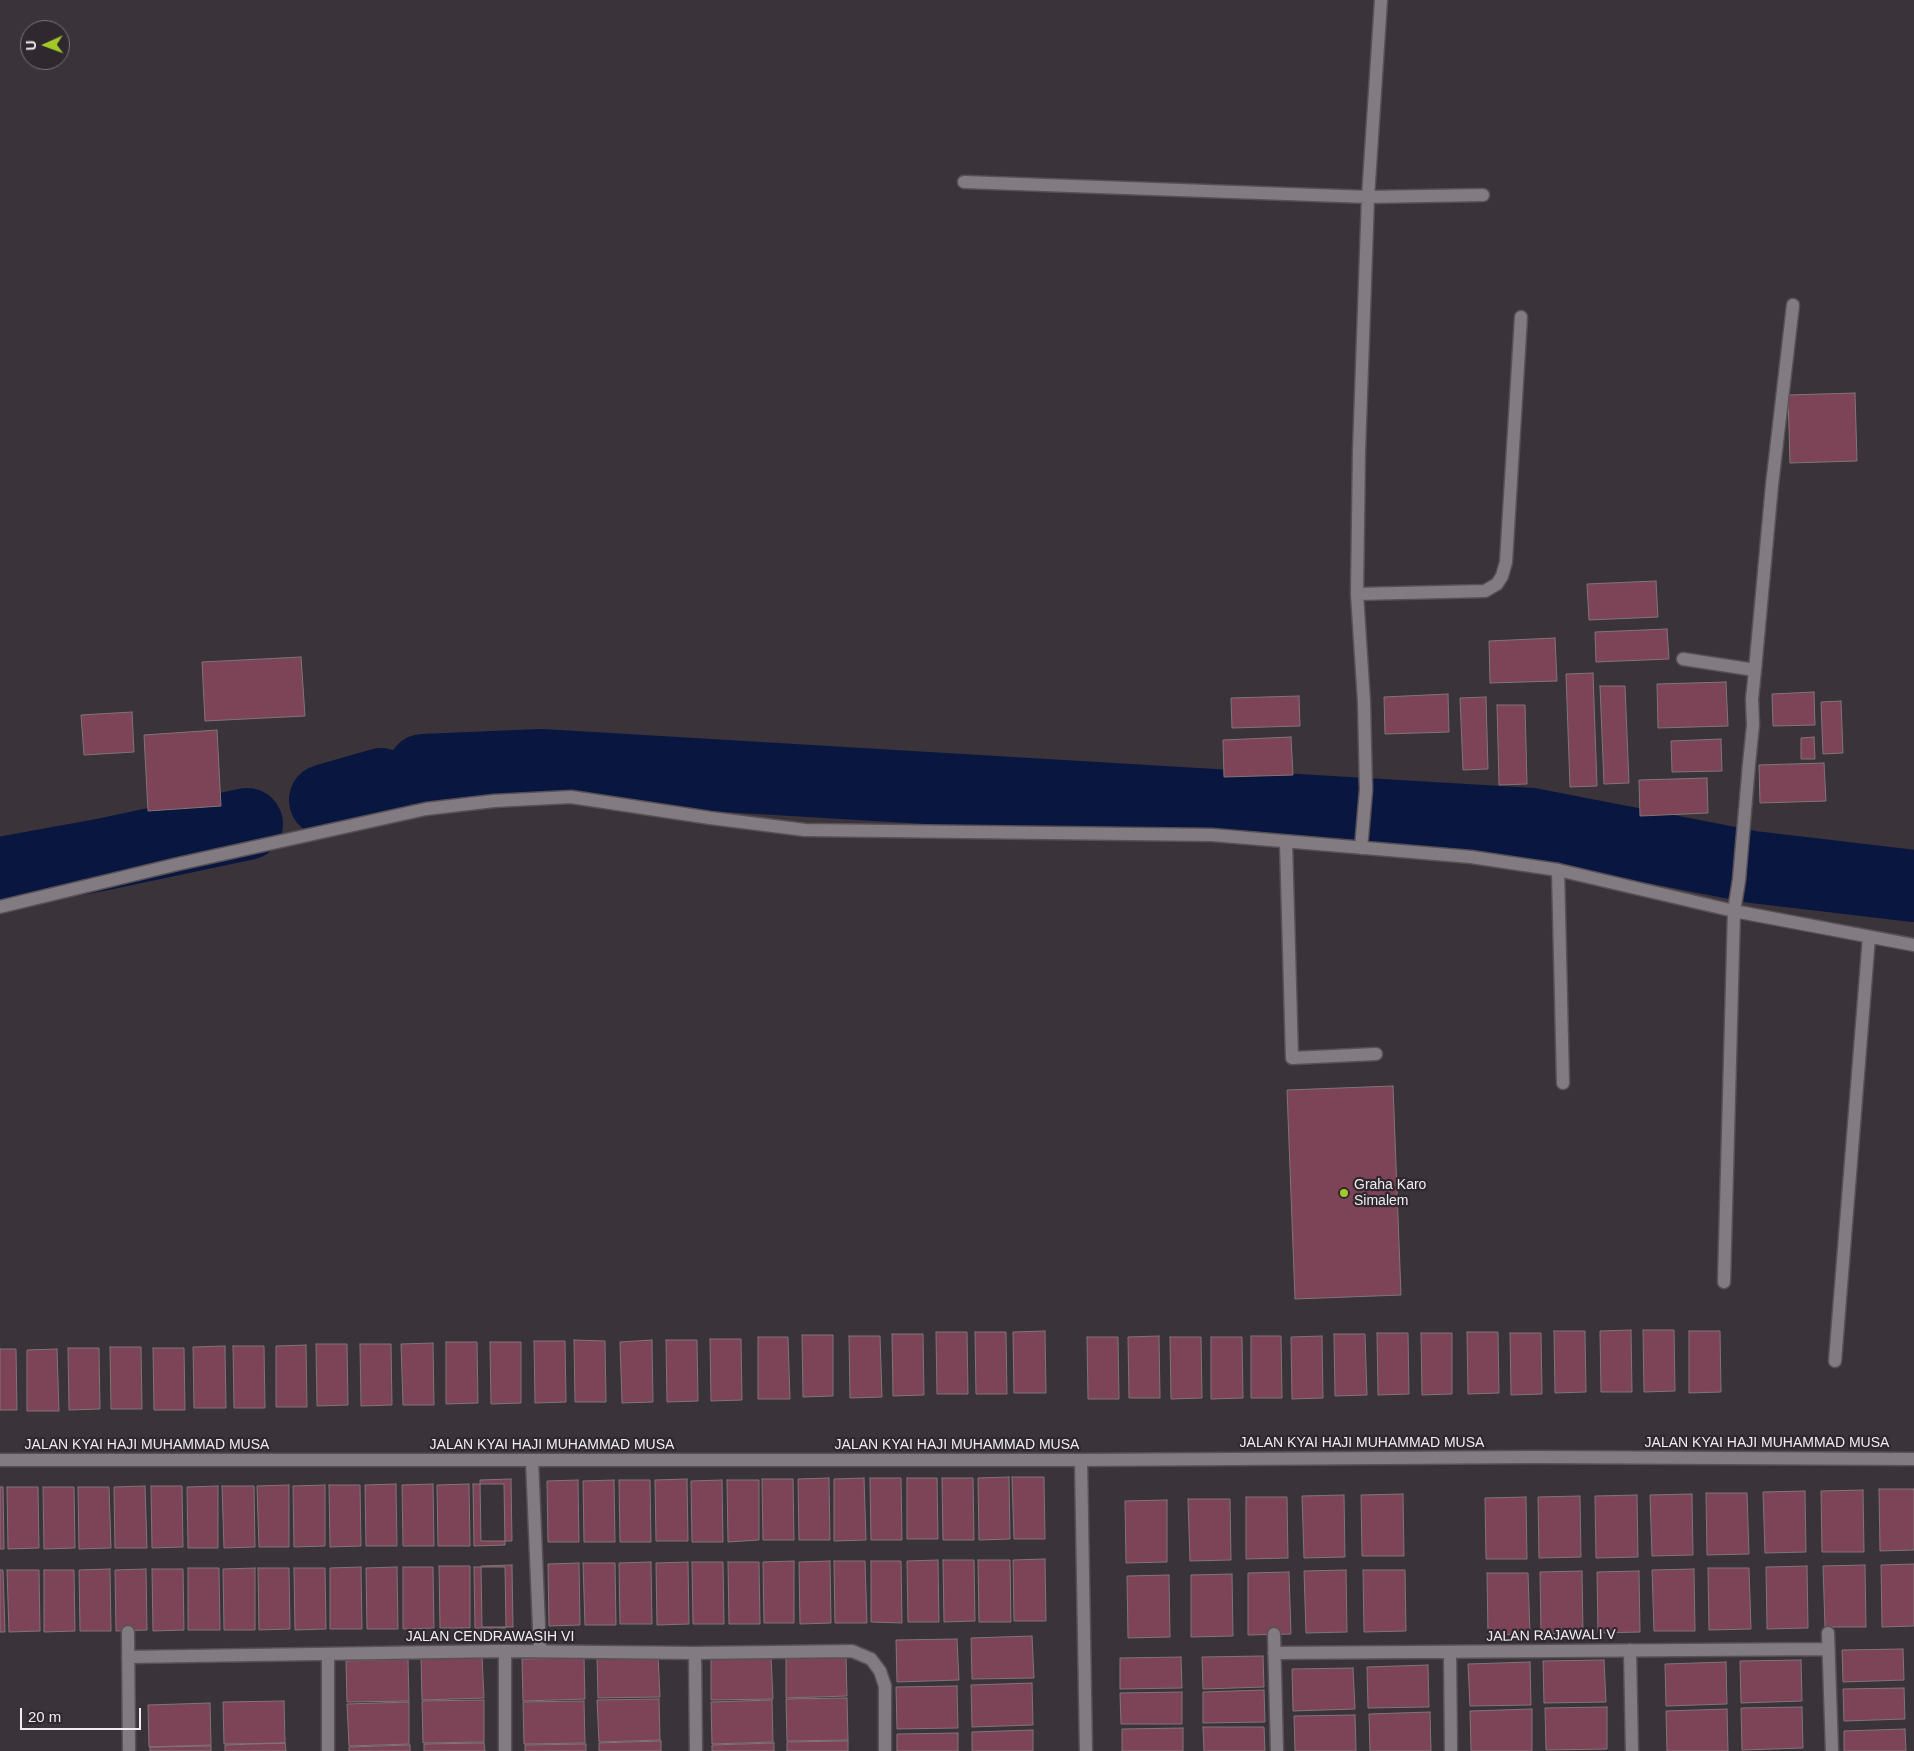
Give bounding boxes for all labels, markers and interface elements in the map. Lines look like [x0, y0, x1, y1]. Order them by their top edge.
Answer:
north arrow [20, 20, 70, 70]
text: U [23, 40, 39, 51]
place label: Graha Karo Simalem [1354, 1177, 1426, 1210]
marker: Graha Karo Simalem [1338, 1187, 1350, 1199]
street label: JALAN KYAI HAJI MUHAMMAD MUSA [1240, 1435, 1484, 1451]
street label: JALAN KYAI HAJI MUHAMMAD MUSA [1645, 1435, 1889, 1451]
street label: JALAN KYAI HAJI MUHAMMAD MUSA [25, 1437, 269, 1453]
street label: JALAN KYAI HAJI MUHAMMAD MUSA [430, 1437, 674, 1453]
street label: JALAN KYAI HAJI MUHAMMAD MUSA [835, 1437, 1079, 1453]
street label: JALAN RAJAWALI V [1486, 1626, 1616, 1646]
street label: JALAN CENDRAWASIH VI [406, 1629, 574, 1645]
scale bar [22, 1698, 144, 1730]
text: 20 m [28, 1708, 61, 1725]

